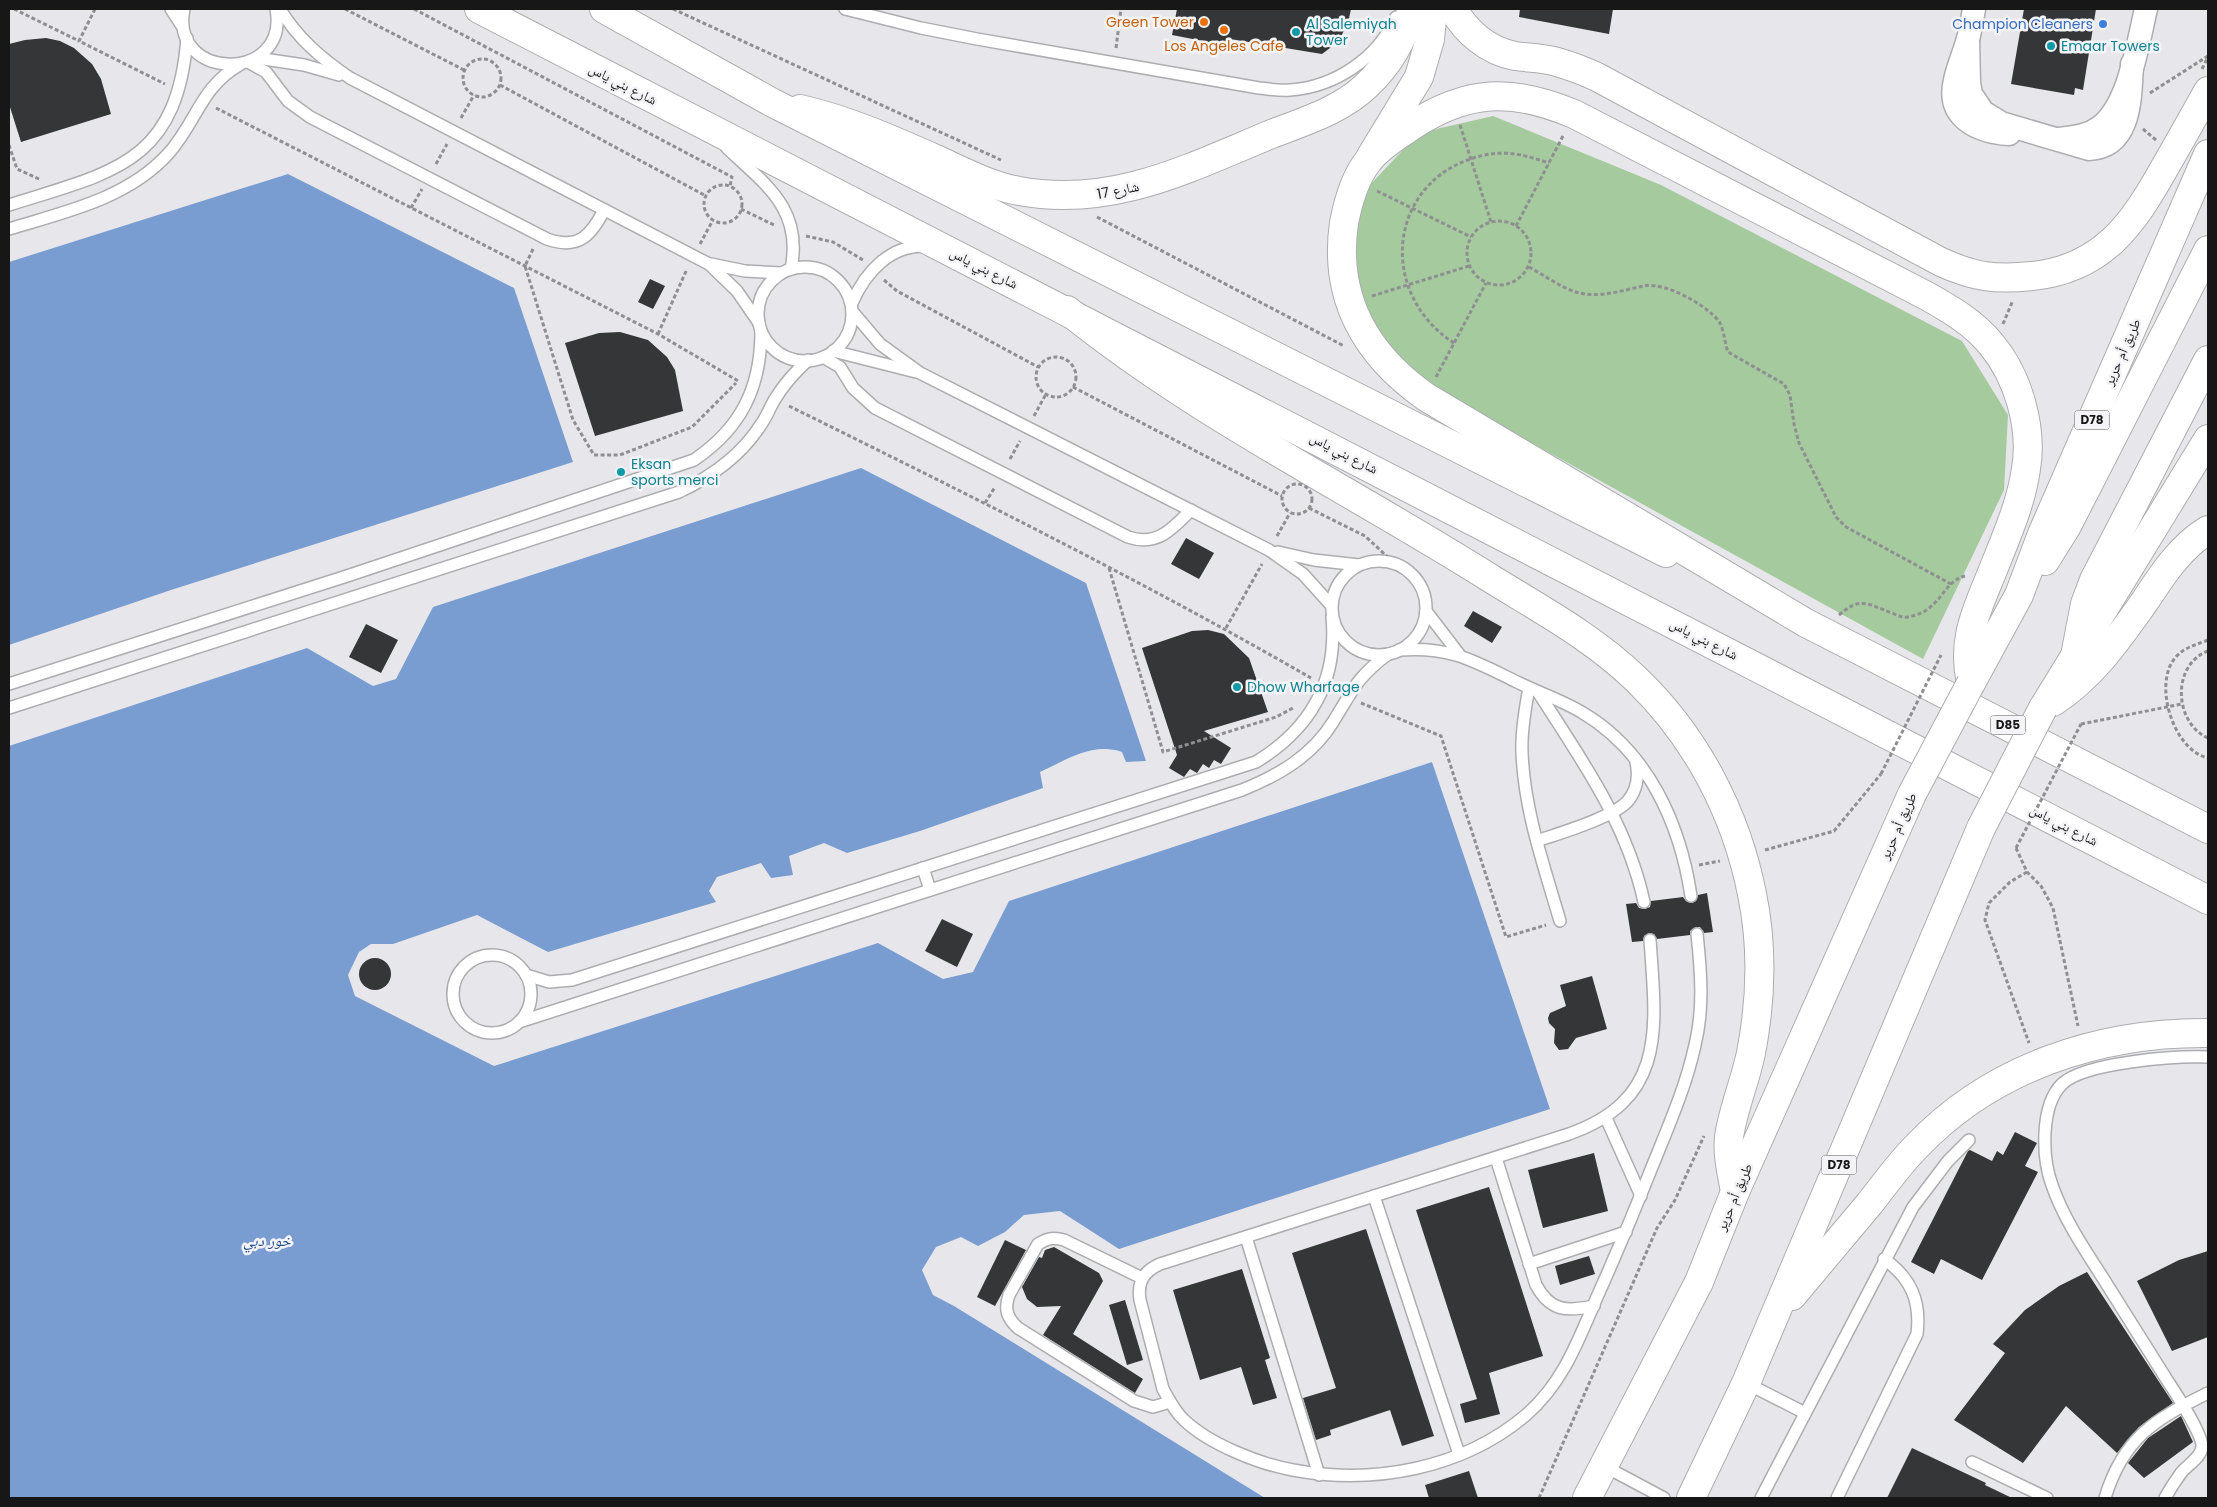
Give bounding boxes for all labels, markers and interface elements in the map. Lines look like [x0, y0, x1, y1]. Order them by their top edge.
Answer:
place label: Green Tower [1106, 12, 1194, 32]
place label: Al Salemiyah Tower [1306, 14, 1397, 50]
place label: Champion Cleaners [1952, 14, 2093, 34]
marker: Green Tower [1198, 16, 1210, 28]
marker: Champion Cleaners [2097, 18, 2109, 30]
marker: Los Angeles Cafe [1218, 24, 1230, 36]
marker: Al Salemiyah Tower [1290, 26, 1302, 38]
place label: Los Angeles Cafe [1164, 36, 1284, 56]
place label: Emaar Towers [2061, 36, 2160, 56]
marker: Emaar Towers [2045, 40, 2057, 52]
street label: شارع بني ياس [585, 58, 661, 111]
street label: شارع 17 [1095, 176, 1141, 204]
street label: شارع بني ياس [946, 242, 1022, 295]
street label: طريق أم حرير [2098, 315, 2146, 390]
road number: D78 [2074, 410, 2110, 430]
street label: شارع بني ياس [1306, 427, 1382, 480]
place label: Eksan sports merci [631, 454, 718, 490]
marker: Eksan sports merci [615, 466, 627, 478]
street label: شارع بني ياس [1666, 613, 1742, 666]
place label: Dhow Wharfage [1247, 677, 1360, 697]
marker: Dhow Wharfage [1231, 681, 1243, 693]
road number: D85 [1990, 716, 2026, 734]
street label: طريق أم حرير [1874, 789, 1922, 864]
street label: شارع بني ياس [2026, 799, 2102, 852]
road number: D78 [1822, 1156, 1856, 1174]
street label: طريق أم حرير [1710, 1160, 1757, 1235]
water label: خور دبي [243, 1230, 291, 1253]

